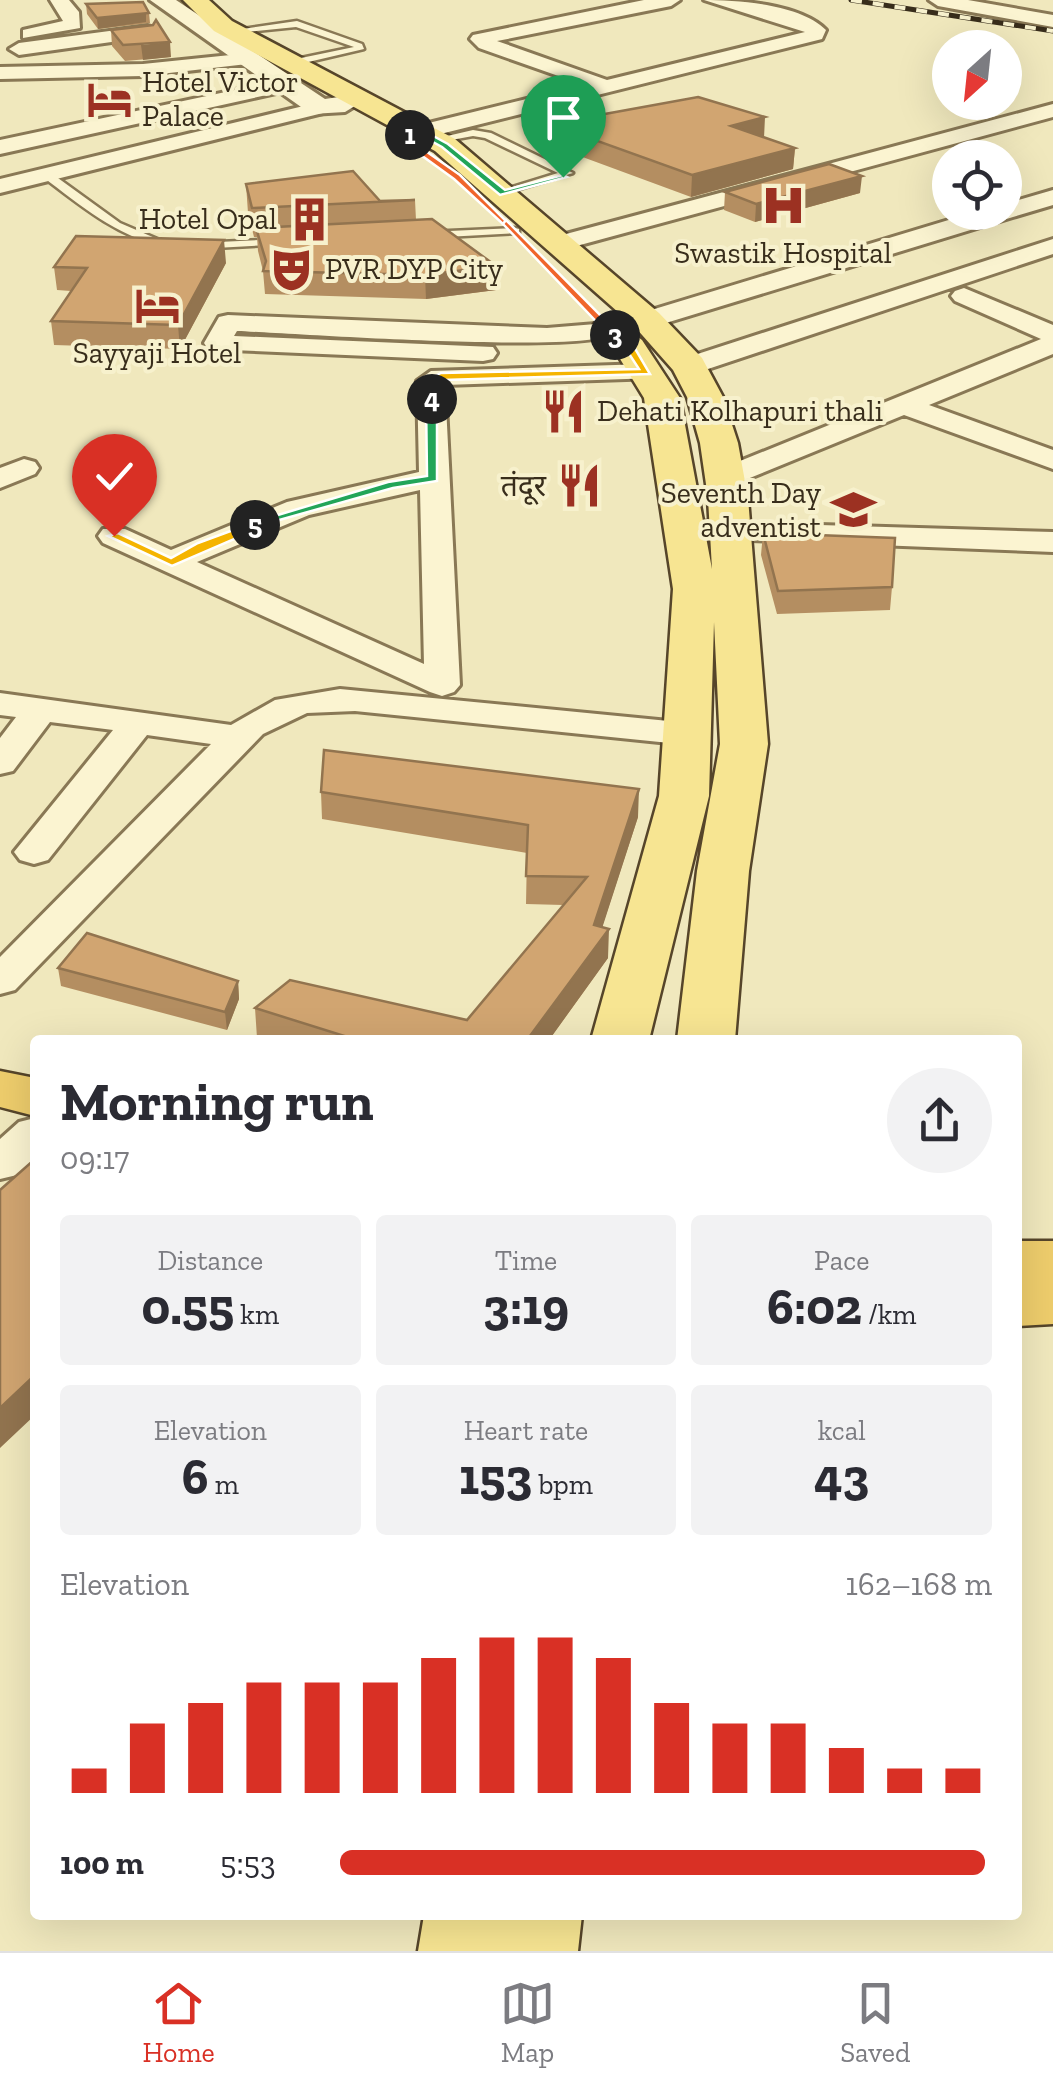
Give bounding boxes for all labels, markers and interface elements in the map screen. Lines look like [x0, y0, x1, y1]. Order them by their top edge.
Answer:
north arrow [932, 30, 1022, 120]
map controls [932, 30, 1022, 230]
place label: Hotel Victor Palace [142, 64, 299, 134]
hotel icon: Hotel Victor Palace [85, 75, 133, 123]
pin [521, 75, 606, 178]
icon: arrive [536, 90, 591, 145]
pin: 1 [385, 110, 435, 160]
text: 1 [404, 118, 416, 151]
button: locate [932, 140, 1022, 230]
hospital icon: Swastik Hospital [759, 182, 807, 230]
building icon: Hotel Opal [286, 195, 334, 243]
place label: Hotel Opal [139, 201, 277, 237]
place label: Swastik Hospital [674, 235, 892, 271]
theatre icon: PVR DYP City [268, 245, 316, 293]
place label: PVR DYP City [325, 251, 504, 287]
hotel icon: Sayyaji Hotel [133, 282, 181, 330]
pin: 3 [590, 310, 640, 360]
text: 3 [608, 318, 622, 351]
place label: Sayyaji Hotel [73, 335, 241, 371]
pin: 4 [407, 374, 457, 424]
text: 4 [424, 382, 440, 415]
restaurant icon: Dehati Kolhapuri thali [540, 387, 588, 435]
place label: Dehati Kolhapuri thali [597, 393, 883, 429]
pin [72, 434, 157, 537]
icon: check [87, 449, 142, 504]
restaurant icon: तंदूर [555, 462, 603, 510]
place label: तंदूर [501, 468, 547, 505]
place label: Seventh Day adventist [661, 475, 822, 545]
school or university icon: Seventh Day adventist [830, 486, 878, 534]
pin: 5 [230, 500, 280, 550]
text: 5 [248, 508, 262, 541]
text: Morning run [60, 1068, 374, 1134]
button: share [887, 1068, 992, 1173]
text: 09:17 [60, 1139, 129, 1177]
text: Distance [157, 1244, 263, 1277]
text: Time [495, 1244, 557, 1277]
text: Pace [814, 1244, 869, 1277]
text: 0.55 [142, 1277, 234, 1337]
text: 3:19 [483, 1277, 569, 1337]
text: 6:02 [767, 1277, 862, 1337]
text: km [234, 1298, 279, 1331]
text: /km [862, 1298, 916, 1331]
text: Elevation [154, 1414, 267, 1447]
text: Heart rate [464, 1414, 588, 1447]
text: kcal [818, 1414, 866, 1447]
text: 6 [182, 1447, 208, 1507]
text: 153 [459, 1447, 532, 1507]
text: 43 [814, 1447, 869, 1507]
text: m [208, 1468, 239, 1501]
text: bpm [532, 1468, 593, 1501]
text: Elevation [60, 1565, 189, 1603]
text: 162–168 m [845, 1565, 992, 1603]
text: 100 m [60, 1844, 144, 1882]
text: 5:53 [220, 1844, 276, 1882]
tab: Home [143, 1976, 215, 2069]
tab: Map [500, 1976, 555, 2069]
tab: Saved [840, 1976, 910, 2069]

